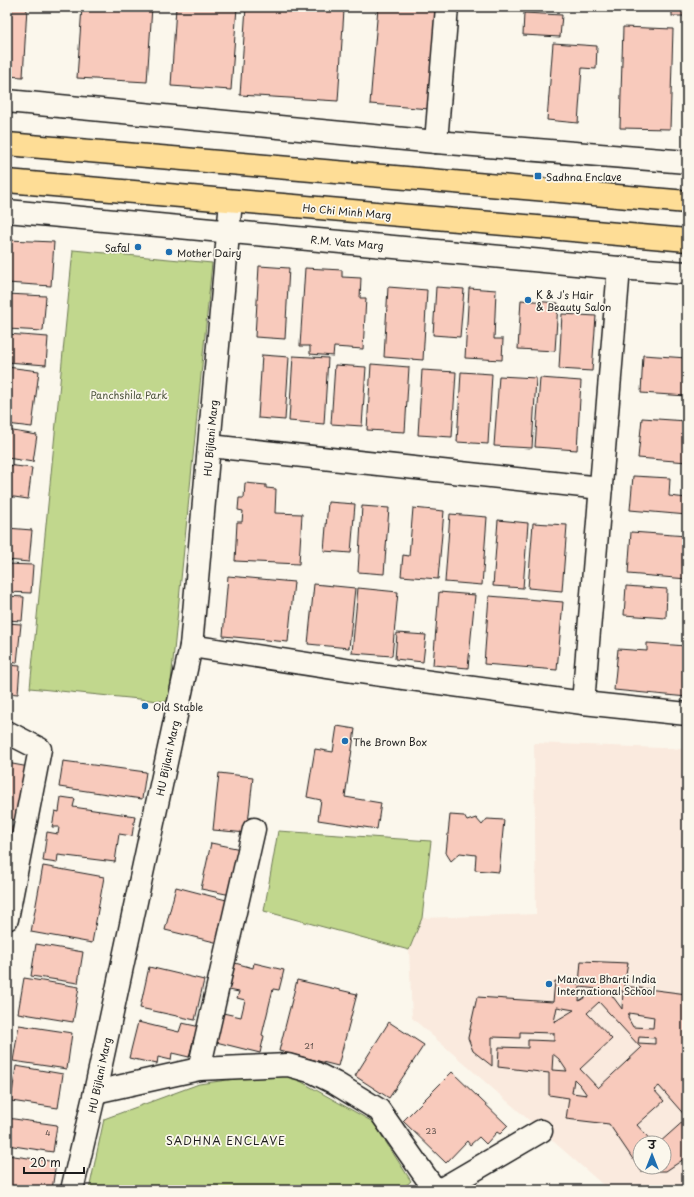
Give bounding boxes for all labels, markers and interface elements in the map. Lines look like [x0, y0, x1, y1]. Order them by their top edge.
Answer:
place label: Sadhna Enclave [546, 169, 622, 184]
marker: Sadhna Enclave [533, 171, 543, 181]
street label: Ho Chi Minh Marg [302, 200, 392, 222]
street label: R.M. Vats Marg [310, 231, 384, 253]
place label: Safal [105, 240, 130, 255]
marker: Safal [133, 242, 143, 252]
place label: Mother Dairy [177, 245, 242, 260]
marker: Mother Dairy [164, 247, 174, 257]
place label: K & J's Hair & Beauty Salon [536, 287, 611, 314]
marker: K & J's Hair & Beauty Salon [523, 295, 533, 305]
park label: Panchshila Park [90, 387, 168, 402]
street label: HU Bijlani Marg [199, 399, 221, 477]
place label: Old Stable [153, 699, 204, 714]
marker: Old Stable [140, 701, 150, 711]
street label: HU Bijlani Marg [152, 719, 182, 797]
place label: The Brown Box [353, 734, 427, 749]
marker: The Brown Box [340, 736, 350, 746]
place label: Manava Bharti India International School [557, 971, 657, 998]
marker: Manava Bharti India International School [544, 979, 554, 989]
street label: HU Bijlani Marg [84, 1036, 114, 1114]
house number: 21 [304, 1040, 314, 1052]
house number: 23 [426, 1125, 436, 1137]
house number: 4 [45, 1127, 51, 1139]
district label: SADHNA ENCLAVE [166, 1132, 286, 1149]
north arrow [632, 1135, 672, 1175]
text: उ [647, 1136, 657, 1153]
scale bar [24, 1149, 84, 1175]
text: 20 m [30, 1153, 61, 1171]

